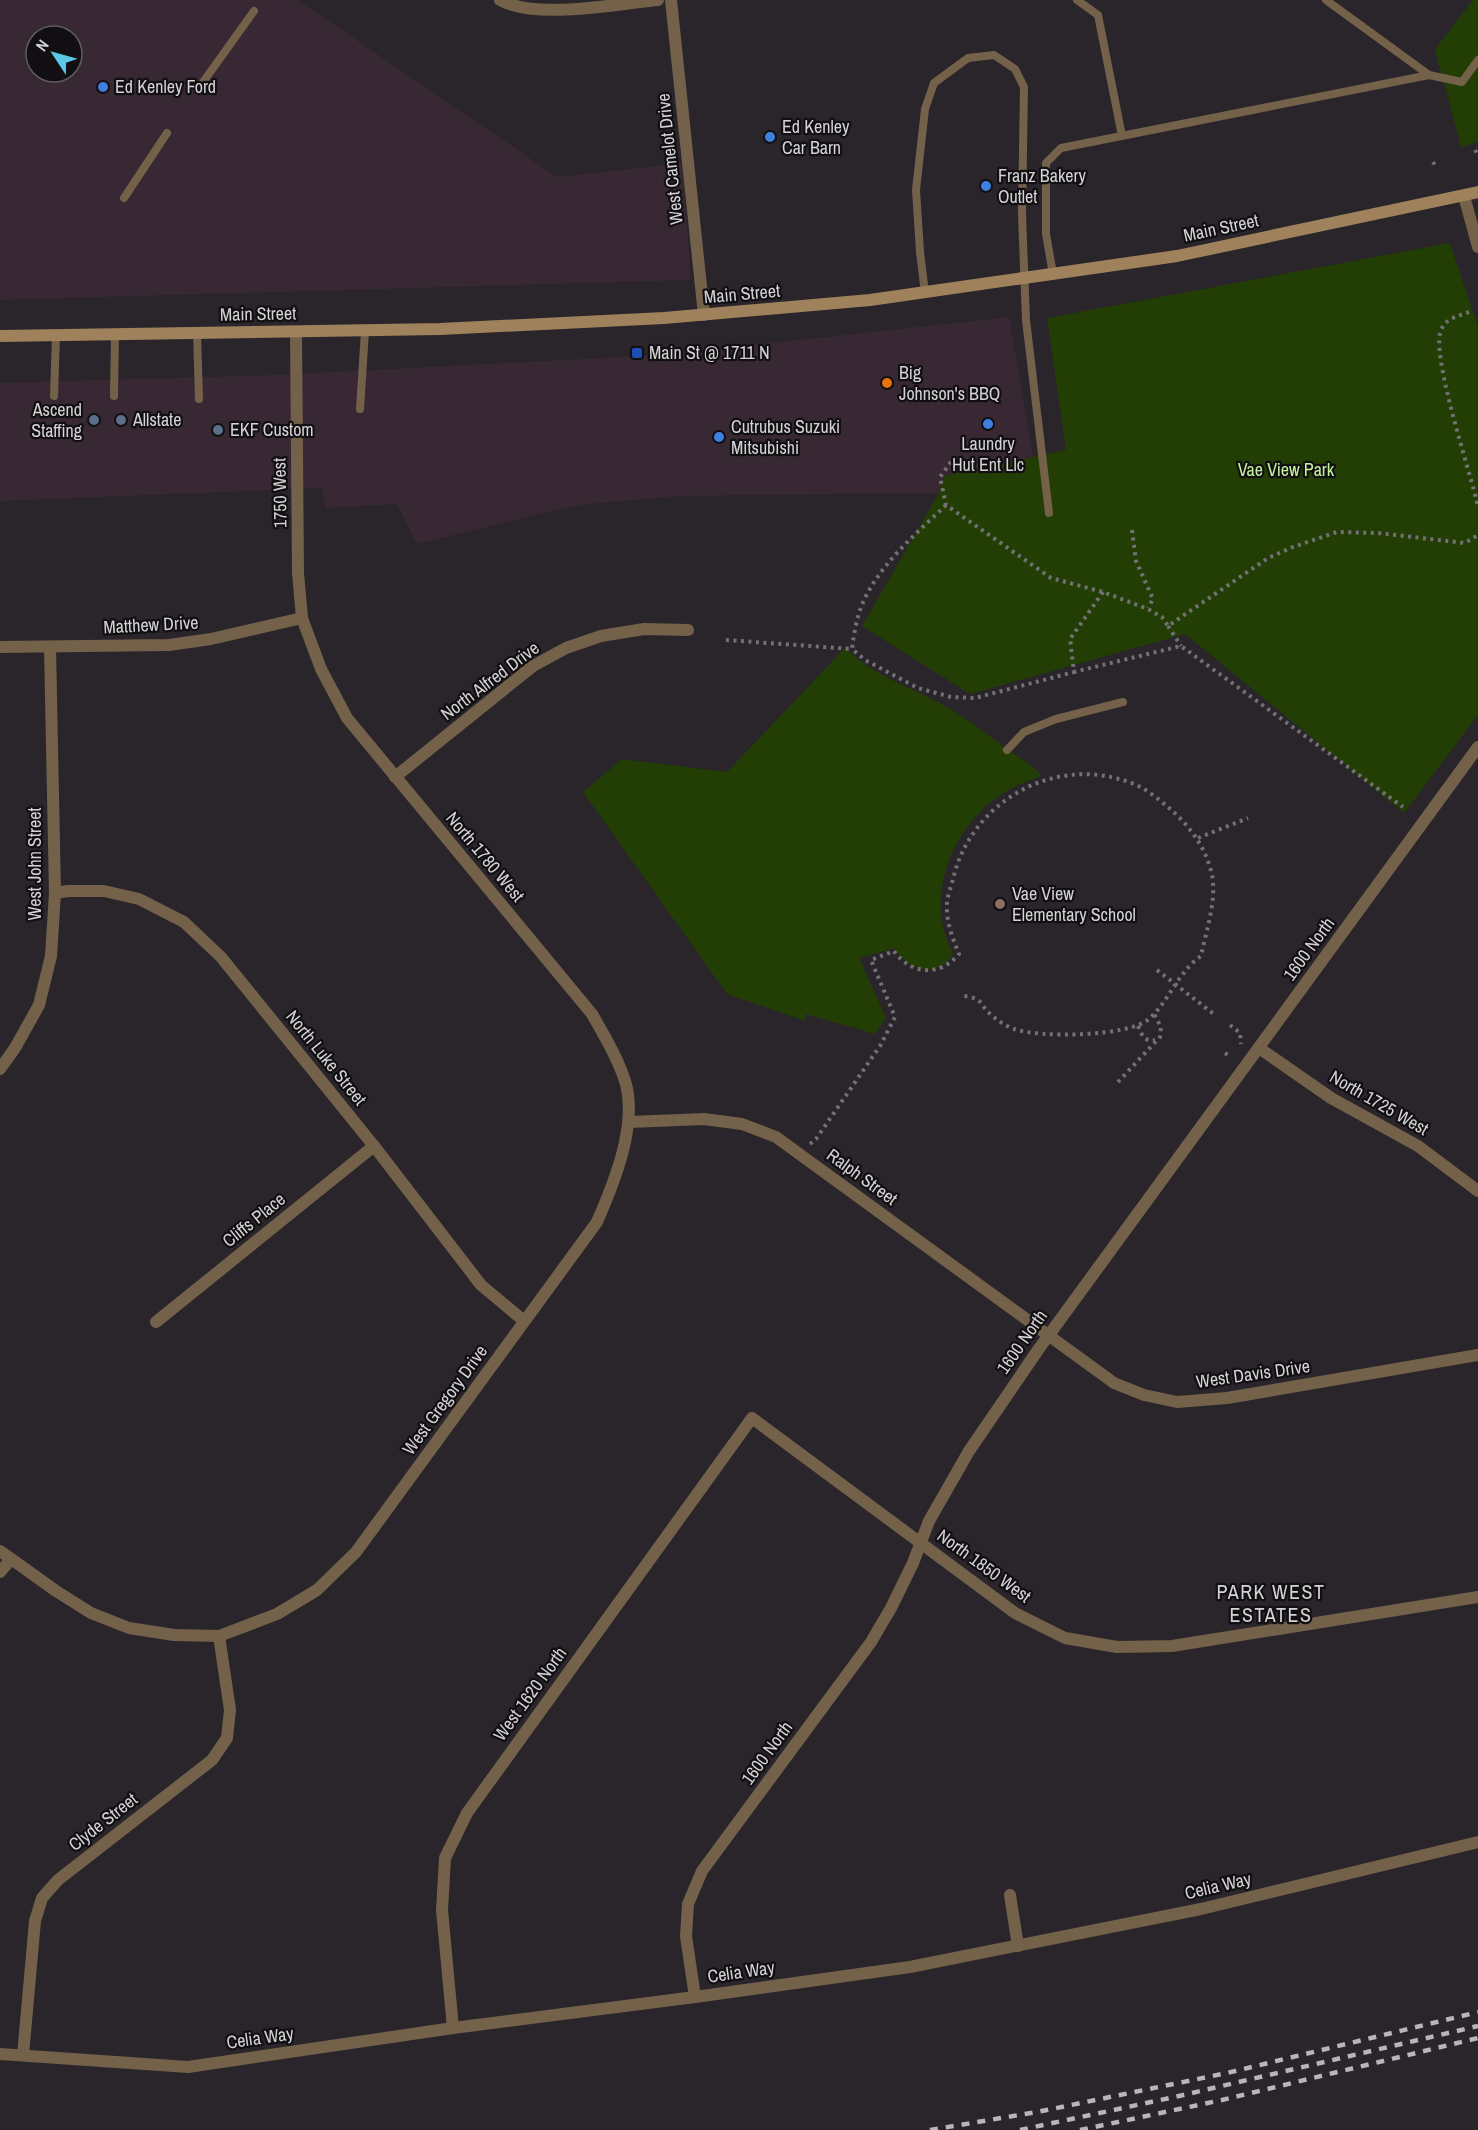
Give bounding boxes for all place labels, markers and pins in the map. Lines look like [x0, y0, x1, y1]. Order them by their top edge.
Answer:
place label: Ed Kenley Ford [115, 74, 216, 99]
marker: Ed Kenley Ford [96, 80, 110, 94]
place label: Ed Kenley Car Barn [782, 114, 850, 160]
marker: Ed Kenley Car Barn [763, 130, 777, 144]
place label: Franz Bakery Outlet [998, 163, 1086, 209]
marker: Franz Bakery Outlet [979, 179, 993, 193]
place label: Main St @ 1711 N [649, 340, 770, 365]
marker: Main St @ 1711 N [630, 346, 644, 360]
place label: Big Johnson's BBQ [899, 360, 1000, 406]
marker: Big Johnson's BBQ [880, 376, 894, 390]
place label: Ascend Staffing [31, 397, 83, 443]
place label: Allstate [132, 407, 181, 432]
marker: Ascend Staffing [87, 413, 101, 427]
marker: Allstate [114, 413, 128, 427]
place label: Cutrubus Suzuki Mitsubishi [731, 414, 840, 460]
place label: EKF Custom [230, 417, 314, 442]
marker: Laundry Hut Ent Llc [981, 417, 995, 431]
marker: EKF Custom [211, 423, 225, 437]
marker: Cutrubus Suzuki Mitsubishi [712, 430, 726, 444]
place label: Laundry Hut Ent Llc [952, 431, 1024, 477]
place label: Vae View Elementary School [1012, 881, 1136, 927]
marker: Vae View Elementary School [993, 897, 1007, 911]

